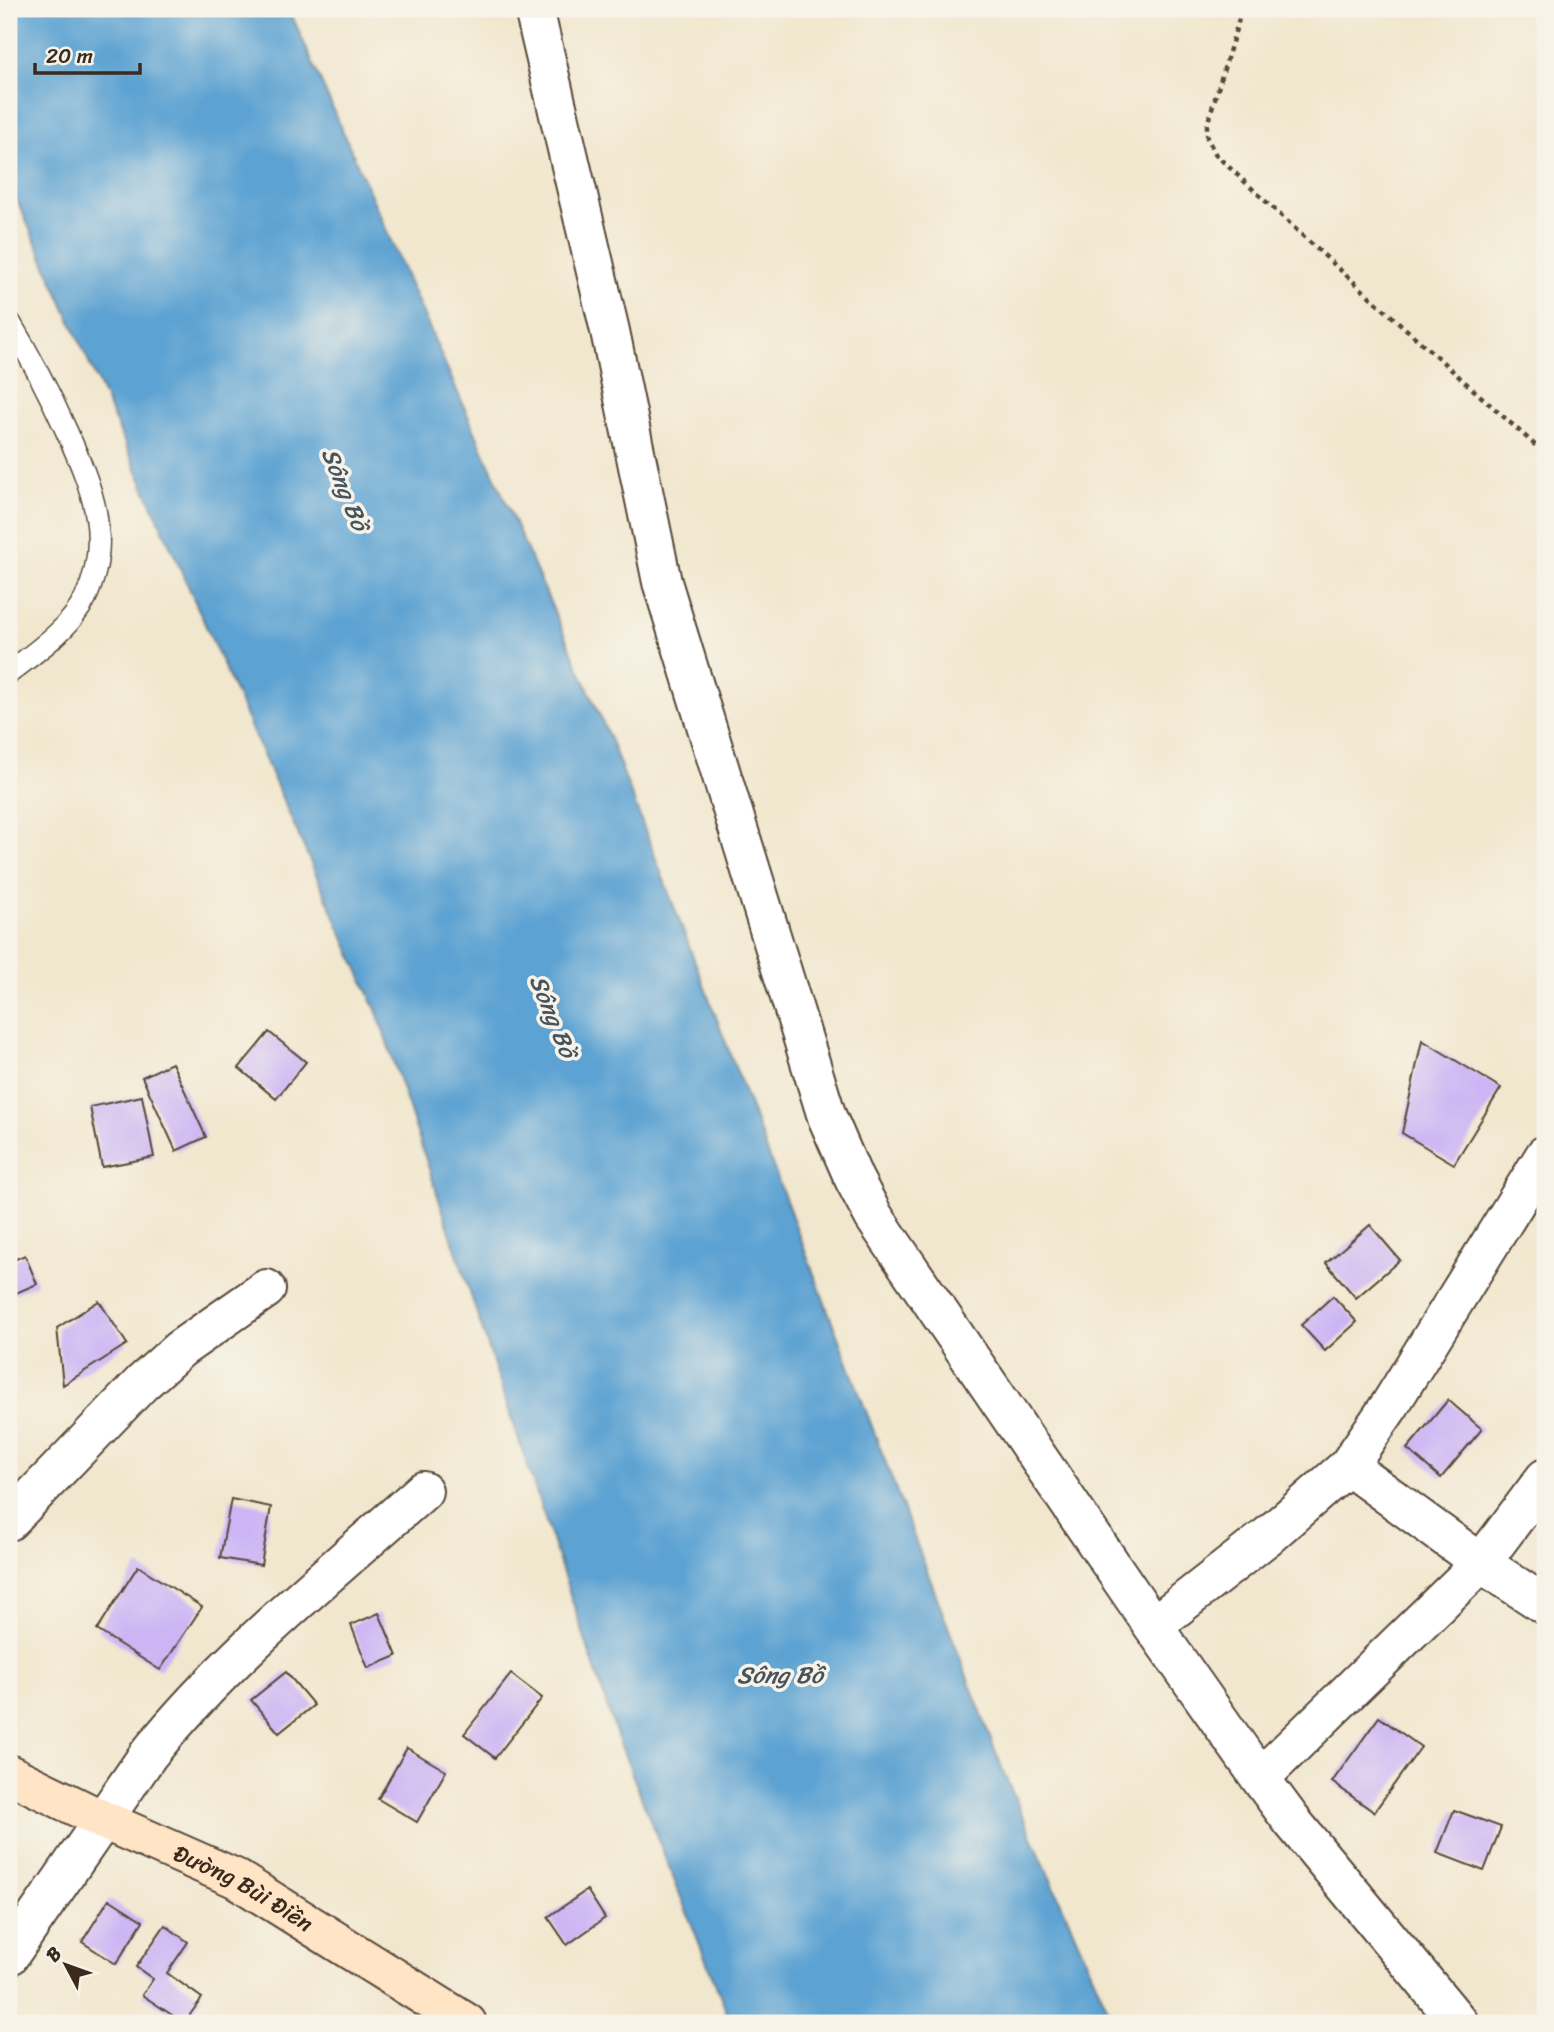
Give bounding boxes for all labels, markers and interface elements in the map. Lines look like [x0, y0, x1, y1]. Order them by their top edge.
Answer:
scale bar [35, 32, 140, 76]
text: 20 m [46, 37, 93, 75]
water label: Sông Bồ [309, 441, 382, 540]
water label: Sông Bồ [517, 968, 590, 1067]
water label: Sông Bồ [737, 1654, 827, 1696]
street label: Đường Bùi Điền [167, 1833, 322, 1943]
north arrow [32, 1930, 102, 2000]
text: B [37, 1939, 70, 1970]

